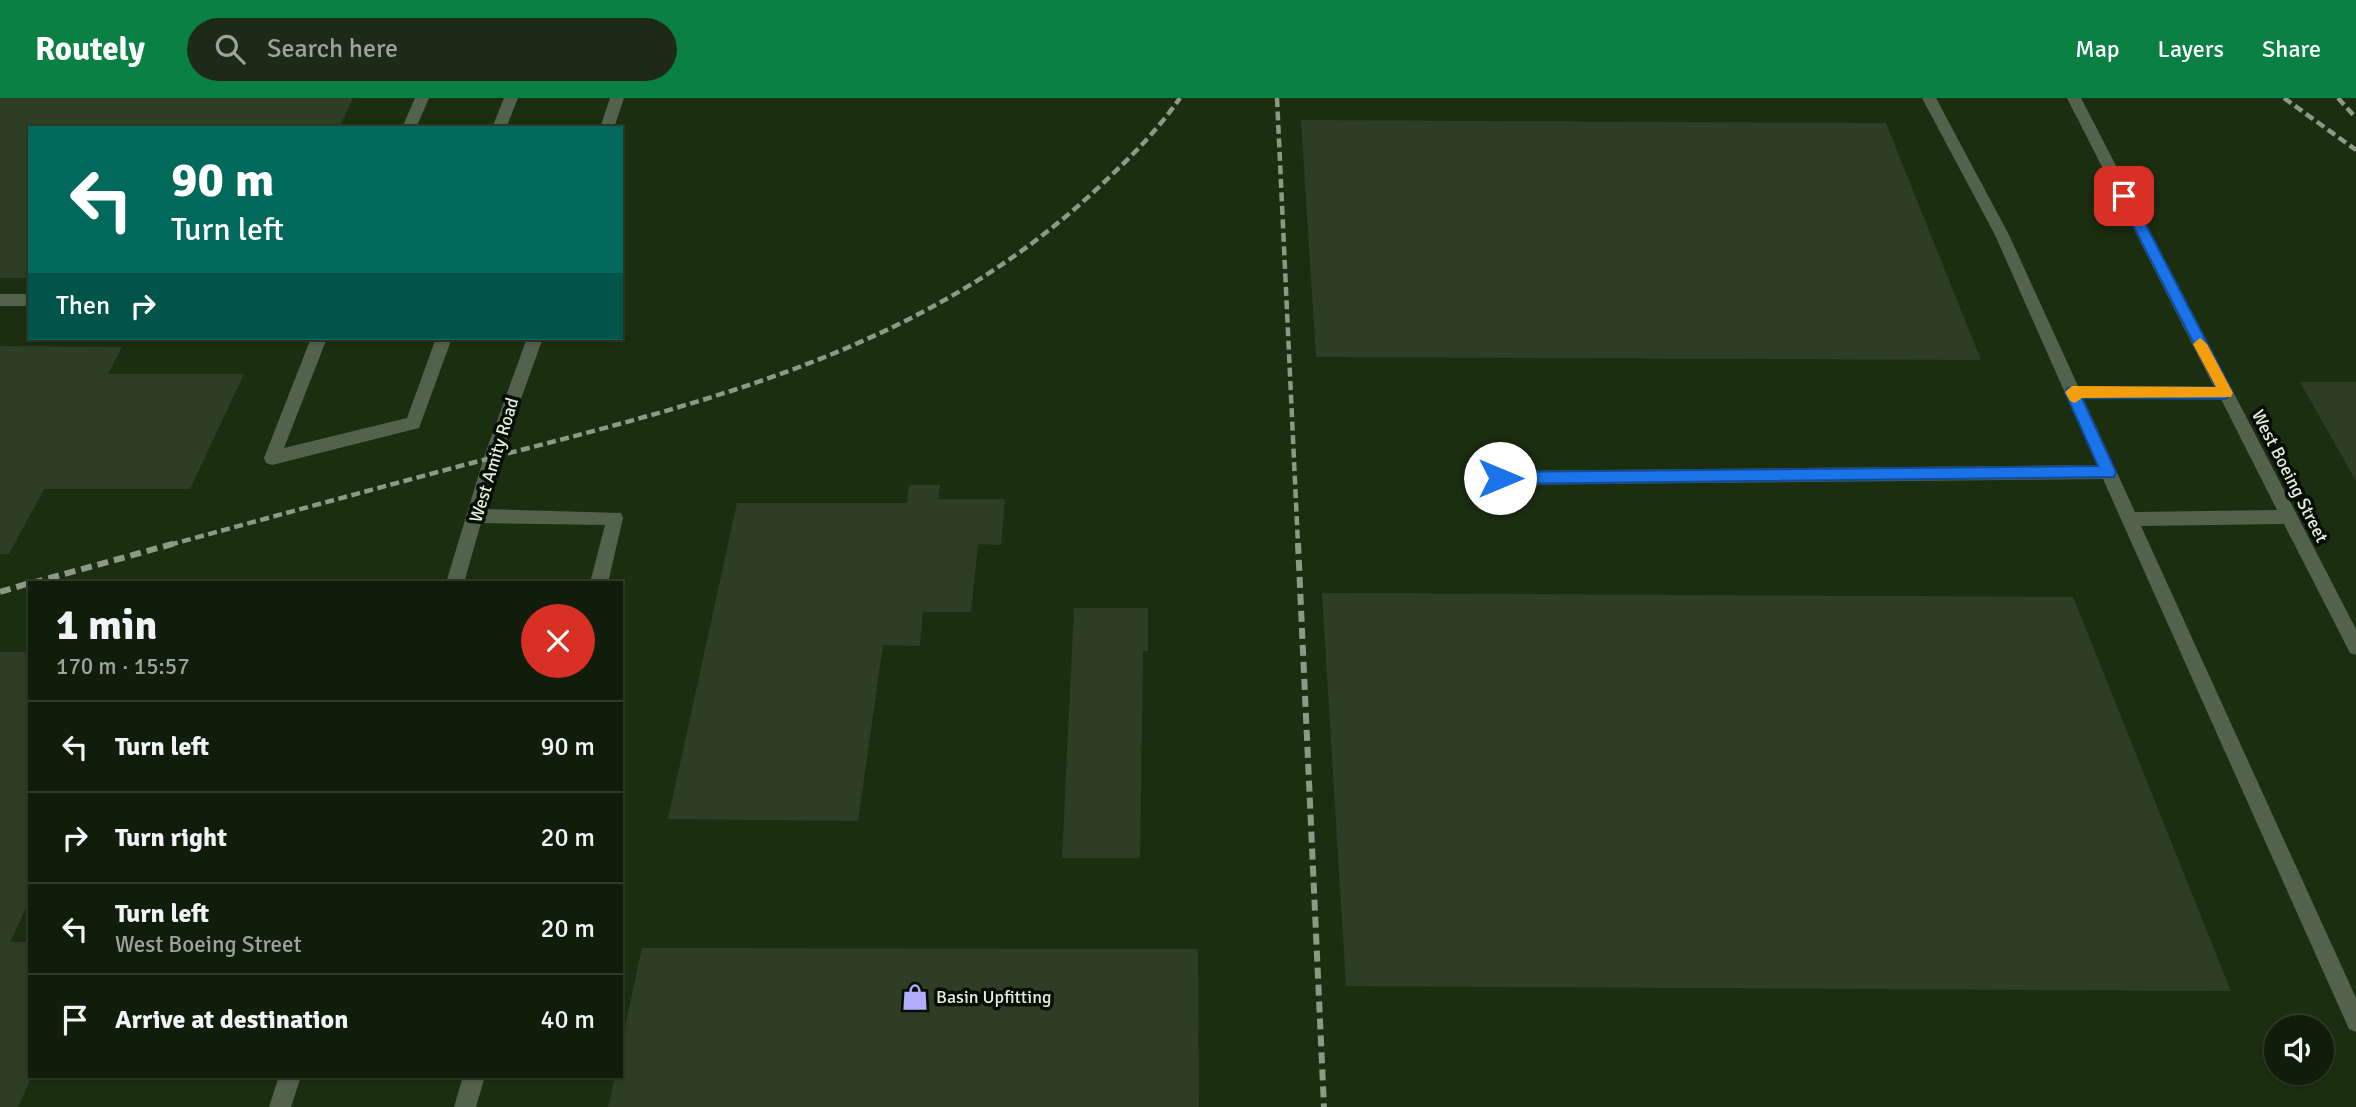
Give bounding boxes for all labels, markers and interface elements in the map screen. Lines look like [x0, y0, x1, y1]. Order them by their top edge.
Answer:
search box [187, 18, 677, 81]
text: Routely [35, 29, 145, 70]
icon: search [211, 30, 249, 68]
text: Search here [267, 33, 398, 65]
text: Map [2075, 34, 2120, 64]
text: Layers [2158, 34, 2224, 64]
text: Share [2262, 34, 2321, 64]
text: 90 m [171, 150, 274, 210]
icon: left [56, 154, 147, 245]
pin [2094, 166, 2154, 226]
icon: arrive [2105, 177, 2143, 215]
text: Turn left [171, 210, 284, 249]
icon: right [124, 287, 162, 325]
text: Then [56, 290, 110, 322]
street label: West Amity Road [465, 395, 523, 525]
street label: West Boeing Street [2247, 406, 2333, 546]
position arrow [1463, 441, 1537, 515]
text: 1 min [56, 600, 157, 651]
button: close [521, 604, 595, 678]
text: 170 m · 15:57 [56, 652, 190, 681]
icon: left [56, 728, 94, 766]
text: Turn left [115, 731, 209, 763]
text: 90 m [540, 731, 595, 763]
icon: right [56, 819, 94, 857]
text: Turn right [115, 822, 227, 854]
text: 20 m [540, 822, 595, 854]
text: Turn left [115, 898, 209, 930]
icon: left [56, 910, 94, 948]
text: 20 m [540, 913, 595, 945]
text: West Boeing Street [115, 930, 302, 959]
shop icon: Basin Upfitting [900, 982, 930, 1012]
place label: Basin Upfitting [936, 986, 1051, 1008]
icon: arrive [56, 1001, 94, 1039]
text: Arrive at destination [115, 1004, 348, 1036]
text: 40 m [540, 1004, 595, 1036]
map controls [2264, 1015, 2334, 1085]
button: sound [2264, 1015, 2334, 1085]

